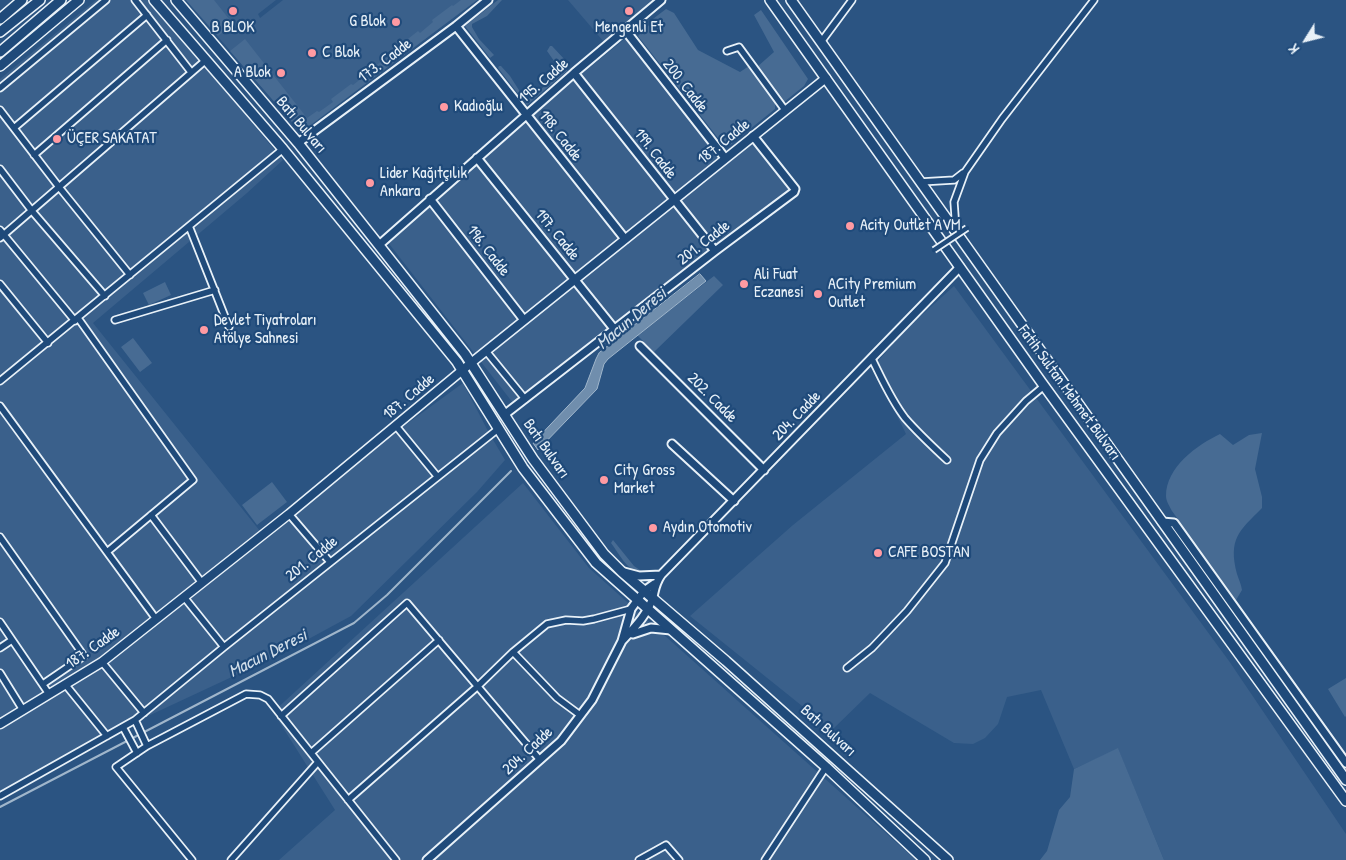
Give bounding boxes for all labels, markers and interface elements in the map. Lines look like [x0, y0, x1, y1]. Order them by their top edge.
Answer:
marker: B BLOK [227, 5, 239, 17]
marker: Mengenli Et [623, 5, 635, 17]
place label: G Blok [349, 12, 386, 32]
north arrow [1281, 15, 1331, 65]
marker: G Blok [390, 16, 402, 28]
place label: B BLOK [211, 18, 255, 38]
place label: Mengenli Et [595, 18, 663, 38]
street label: 173. Cadde [355, 35, 415, 87]
text: K [1284, 41, 1303, 58]
place label: C Blok [322, 43, 360, 63]
marker: C Blok [306, 47, 318, 59]
street label: 195. Cadde [515, 54, 573, 108]
street label: 200. Cadde [658, 55, 712, 117]
place label: A Blok [234, 63, 271, 83]
marker: A Blok [275, 67, 287, 79]
street label: Batı Bulvarı [272, 93, 330, 157]
place label: Kadıoğlu [454, 97, 503, 117]
marker: Kadıoğlu [438, 101, 450, 113]
street label: 198. Cadde [534, 107, 586, 165]
street label: 187. Cadde [694, 115, 754, 169]
street label: 199. Cadde [629, 125, 681, 183]
place label: ÜÇER SAKATAT [67, 129, 157, 149]
marker: ÜÇER SAKATAT [51, 133, 63, 145]
place label: Lider Kağıtçılık Ankara [380, 164, 467, 202]
marker: Lider Kağıtçılık Ankara [364, 177, 376, 189]
street label: 197. Cadde [530, 205, 584, 265]
place label: Acity Outlet AVM [860, 216, 960, 236]
street label: 201. Cadde [674, 217, 734, 269]
marker: Acity Outlet AVM [844, 220, 856, 232]
street label: 196. Cadde [462, 222, 514, 280]
place label: Ali Fuat Eczanesi [754, 265, 804, 303]
place label: ACity Premium Outlet [828, 275, 916, 313]
marker: Ali Fuat Eczanesi [738, 278, 750, 290]
water label: Macun Deresi [593, 283, 671, 355]
marker: ACity Premium Outlet [812, 288, 824, 300]
place label: Devlet Tiyatroları Atölye Sahnesi [214, 311, 317, 349]
street label: Fatih Sultan Mehmet Bulvarı [1013, 322, 1125, 464]
marker: Devlet Tiyatroları Atölye Sahnesi [198, 324, 210, 336]
street label: 202. Cadde [683, 369, 741, 427]
street label: 187. Cadde [379, 370, 439, 424]
street label: 204. Cadde [769, 387, 825, 445]
street label: Batı Bulvarı [519, 416, 573, 482]
place label: City Gross Market [614, 461, 675, 499]
marker: City Gross Market [598, 474, 610, 486]
place label: Aydın Otomotiv [663, 518, 752, 538]
marker: Aydın Otomotiv [647, 522, 659, 534]
street label: 201. Cadde [282, 532, 342, 586]
place label: CAFE BOSTAN [888, 543, 969, 563]
marker: CAFE BOSTAN [872, 547, 884, 559]
street label: 187. Cadde [62, 622, 124, 674]
water label: Macun Deresi [225, 625, 311, 683]
street label: Batı Bulvarı [796, 701, 860, 761]
street label: 204. Cadde [499, 723, 557, 779]

